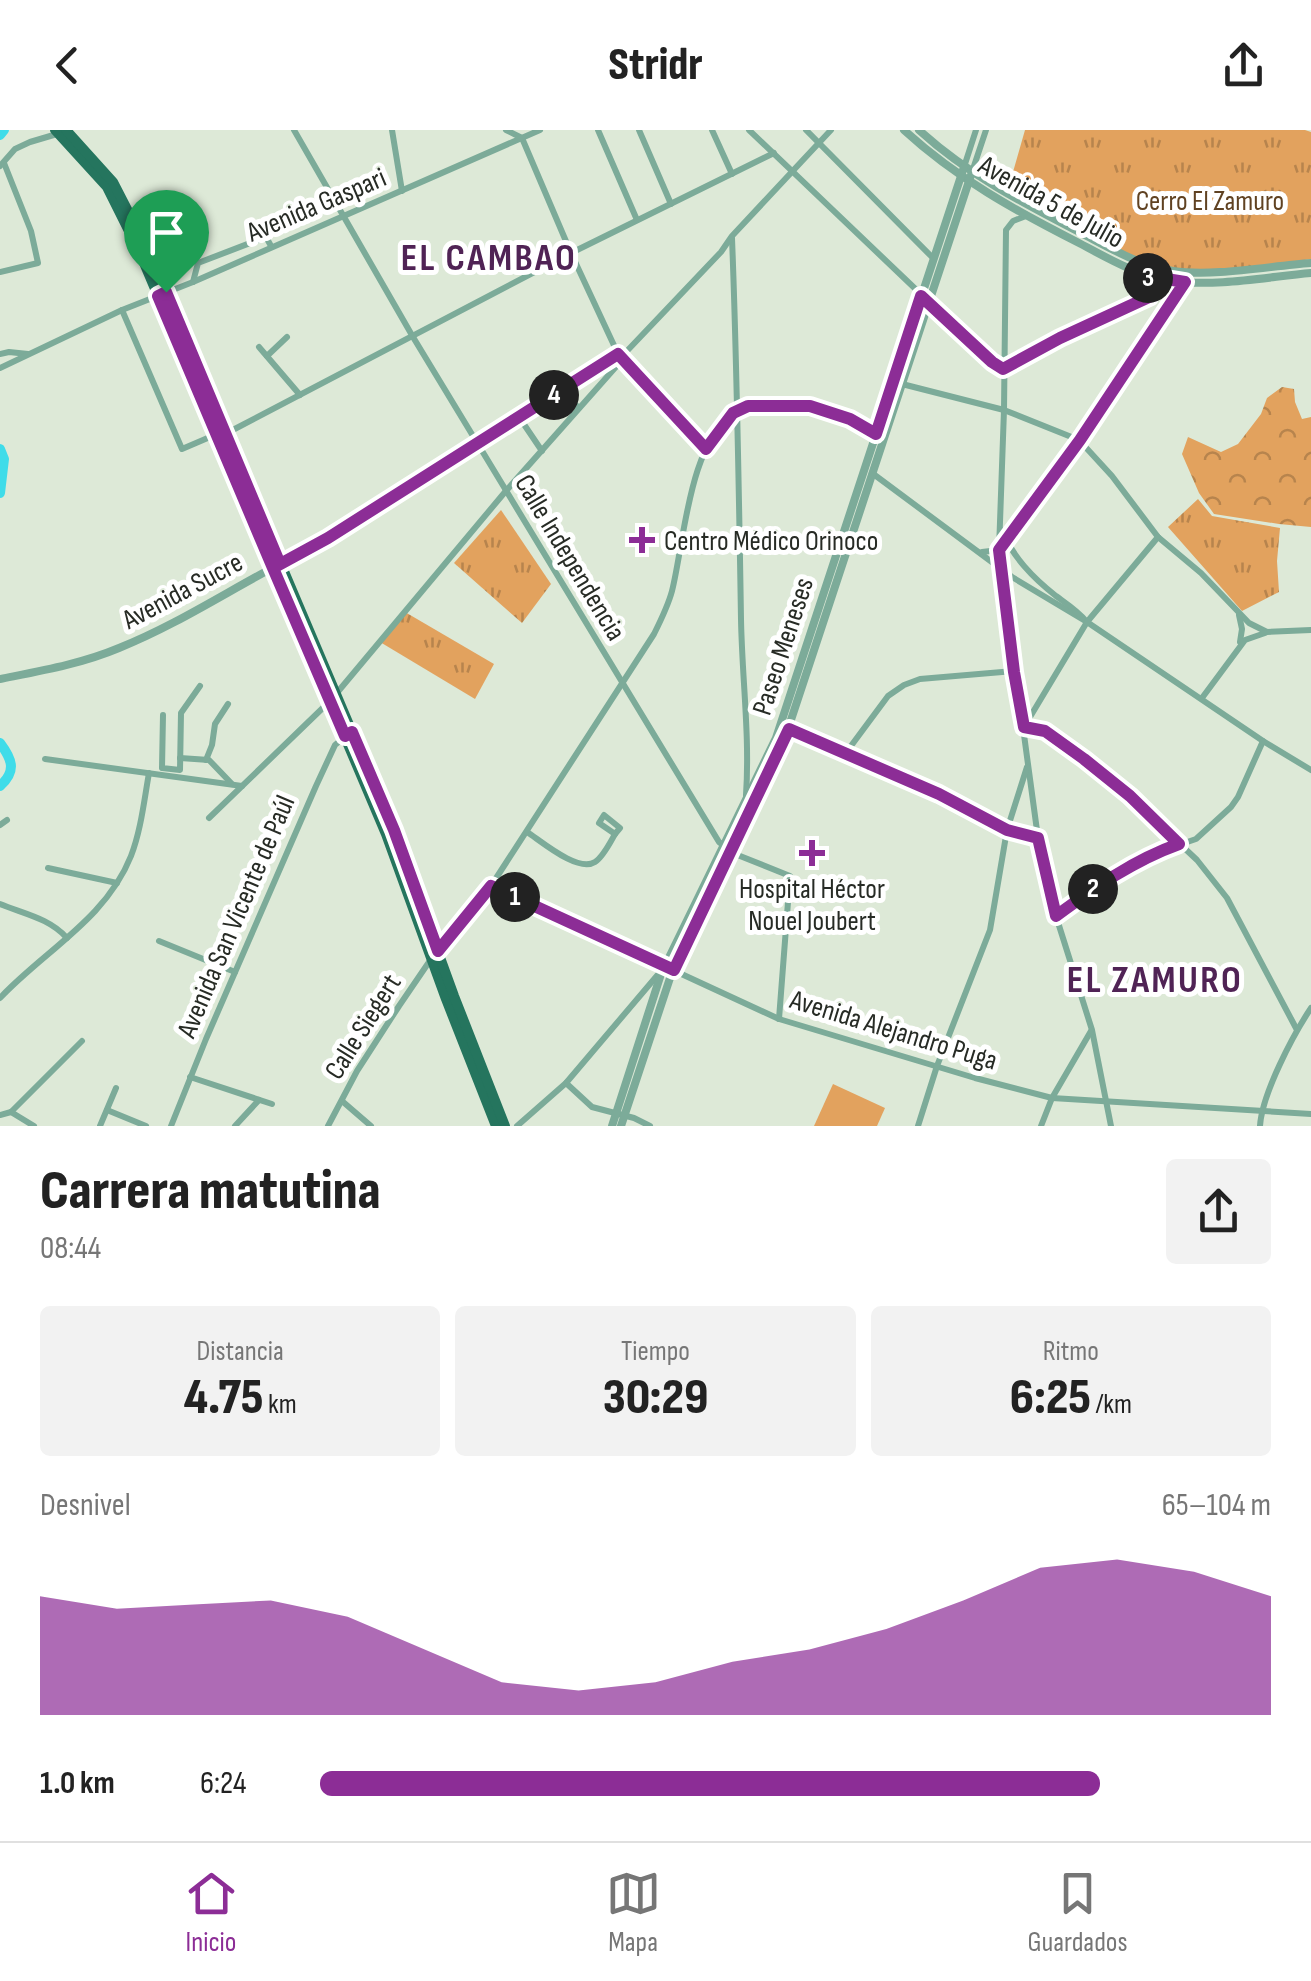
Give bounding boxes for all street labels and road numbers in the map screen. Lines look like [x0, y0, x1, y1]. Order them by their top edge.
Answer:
street label: Avenida 5 de Julio [972, 148, 1130, 256]
street label: Avenida Gaspari [241, 161, 391, 250]
street label: Calle Independencia [507, 469, 632, 647]
street label: Avenida Sucre [116, 546, 248, 637]
street label: Paseo Meneses [746, 574, 821, 719]
street label: Avenida San Vicente de Paúl [170, 791, 302, 1043]
street label: Calle Siegert [318, 968, 408, 1085]
street label: Avenida Alejandro Puga [785, 983, 1001, 1078]

